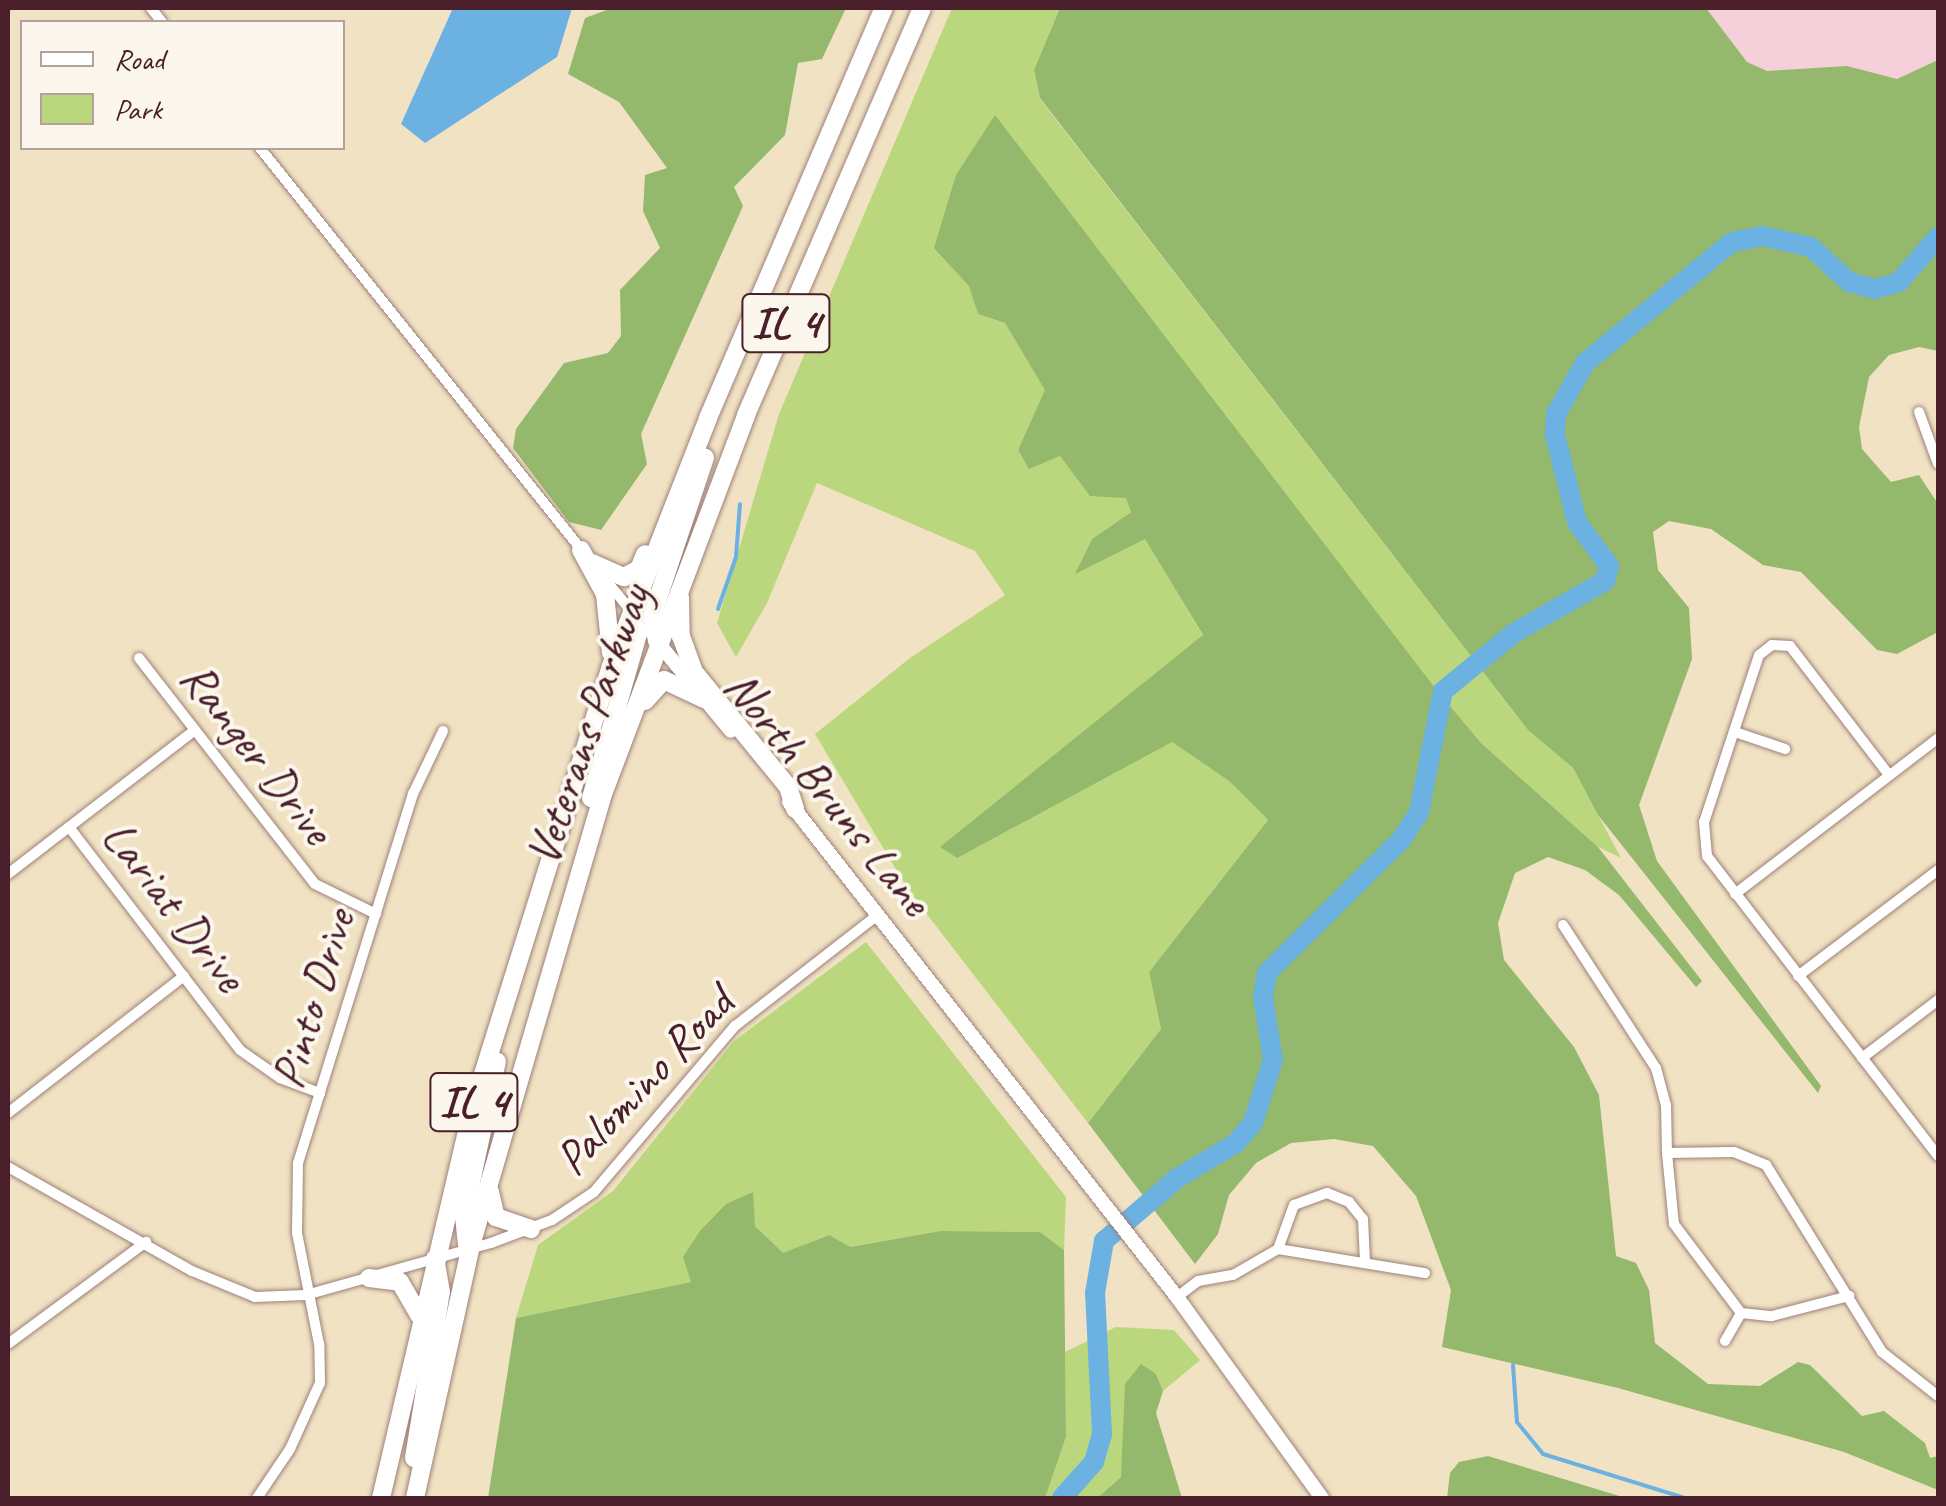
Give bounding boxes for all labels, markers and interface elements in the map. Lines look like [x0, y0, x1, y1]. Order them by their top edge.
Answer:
legend [20, 20, 345, 150]
text: Road [114, 40, 164, 78]
text: Park [114, 90, 162, 128]
road number: IL 4 [741, 283, 831, 363]
street label: Veterans Parkway [513, 577, 663, 873]
street label: Ranger Drive [168, 650, 346, 856]
street label: North Bruns Lane [711, 658, 945, 928]
street label: Lariat Drive [89, 809, 259, 1003]
street label: Pinto Drive [259, 903, 367, 1095]
street label: Palomino Road [543, 975, 745, 1187]
road number: IL 4 [429, 1062, 519, 1142]

